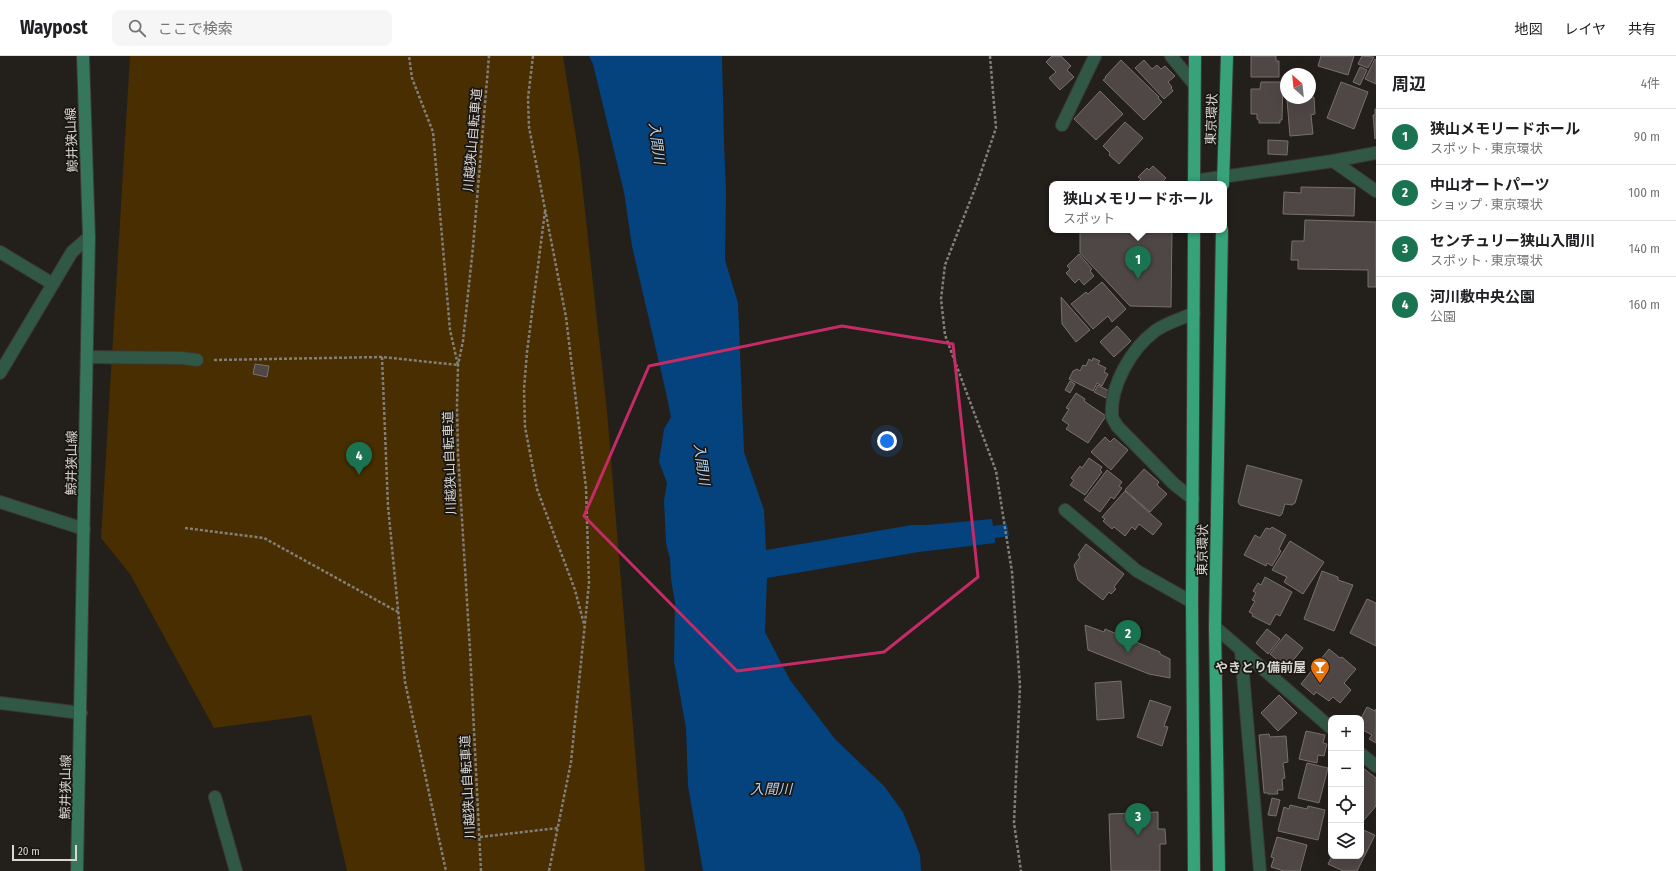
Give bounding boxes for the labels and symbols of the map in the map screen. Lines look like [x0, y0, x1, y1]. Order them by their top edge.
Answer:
north arrow [1280, 68, 1316, 104]
street label: 川越狭山自転車道 [460, 88, 485, 193]
street label: 東京環状 [1203, 93, 1220, 145]
street label: 鯨井狭山線 [63, 107, 80, 173]
water label: 入間川 [645, 121, 668, 167]
pin: 1 [1125, 246, 1151, 279]
street label: 川越狭山自転車道 [440, 411, 459, 515]
street label: 鯨井狭山線 [63, 430, 80, 496]
your location [877, 431, 897, 451]
pin: 4 [346, 442, 372, 475]
water label: 入間川 [690, 442, 713, 488]
street label: 東京環状 [1195, 524, 1210, 576]
pin: 2 [1115, 620, 1141, 653]
bar icon: やきとり備前屋 [1309, 656, 1331, 684]
place label: やきとり備前屋 [1215, 660, 1306, 675]
street label: 川越狭山自転車道 [457, 735, 478, 839]
street label: 鯨井狭山線 [57, 754, 74, 820]
water label: 入間川 [750, 781, 794, 798]
pin: 3 [1125, 803, 1151, 836]
scale bar [12, 843, 77, 862]

